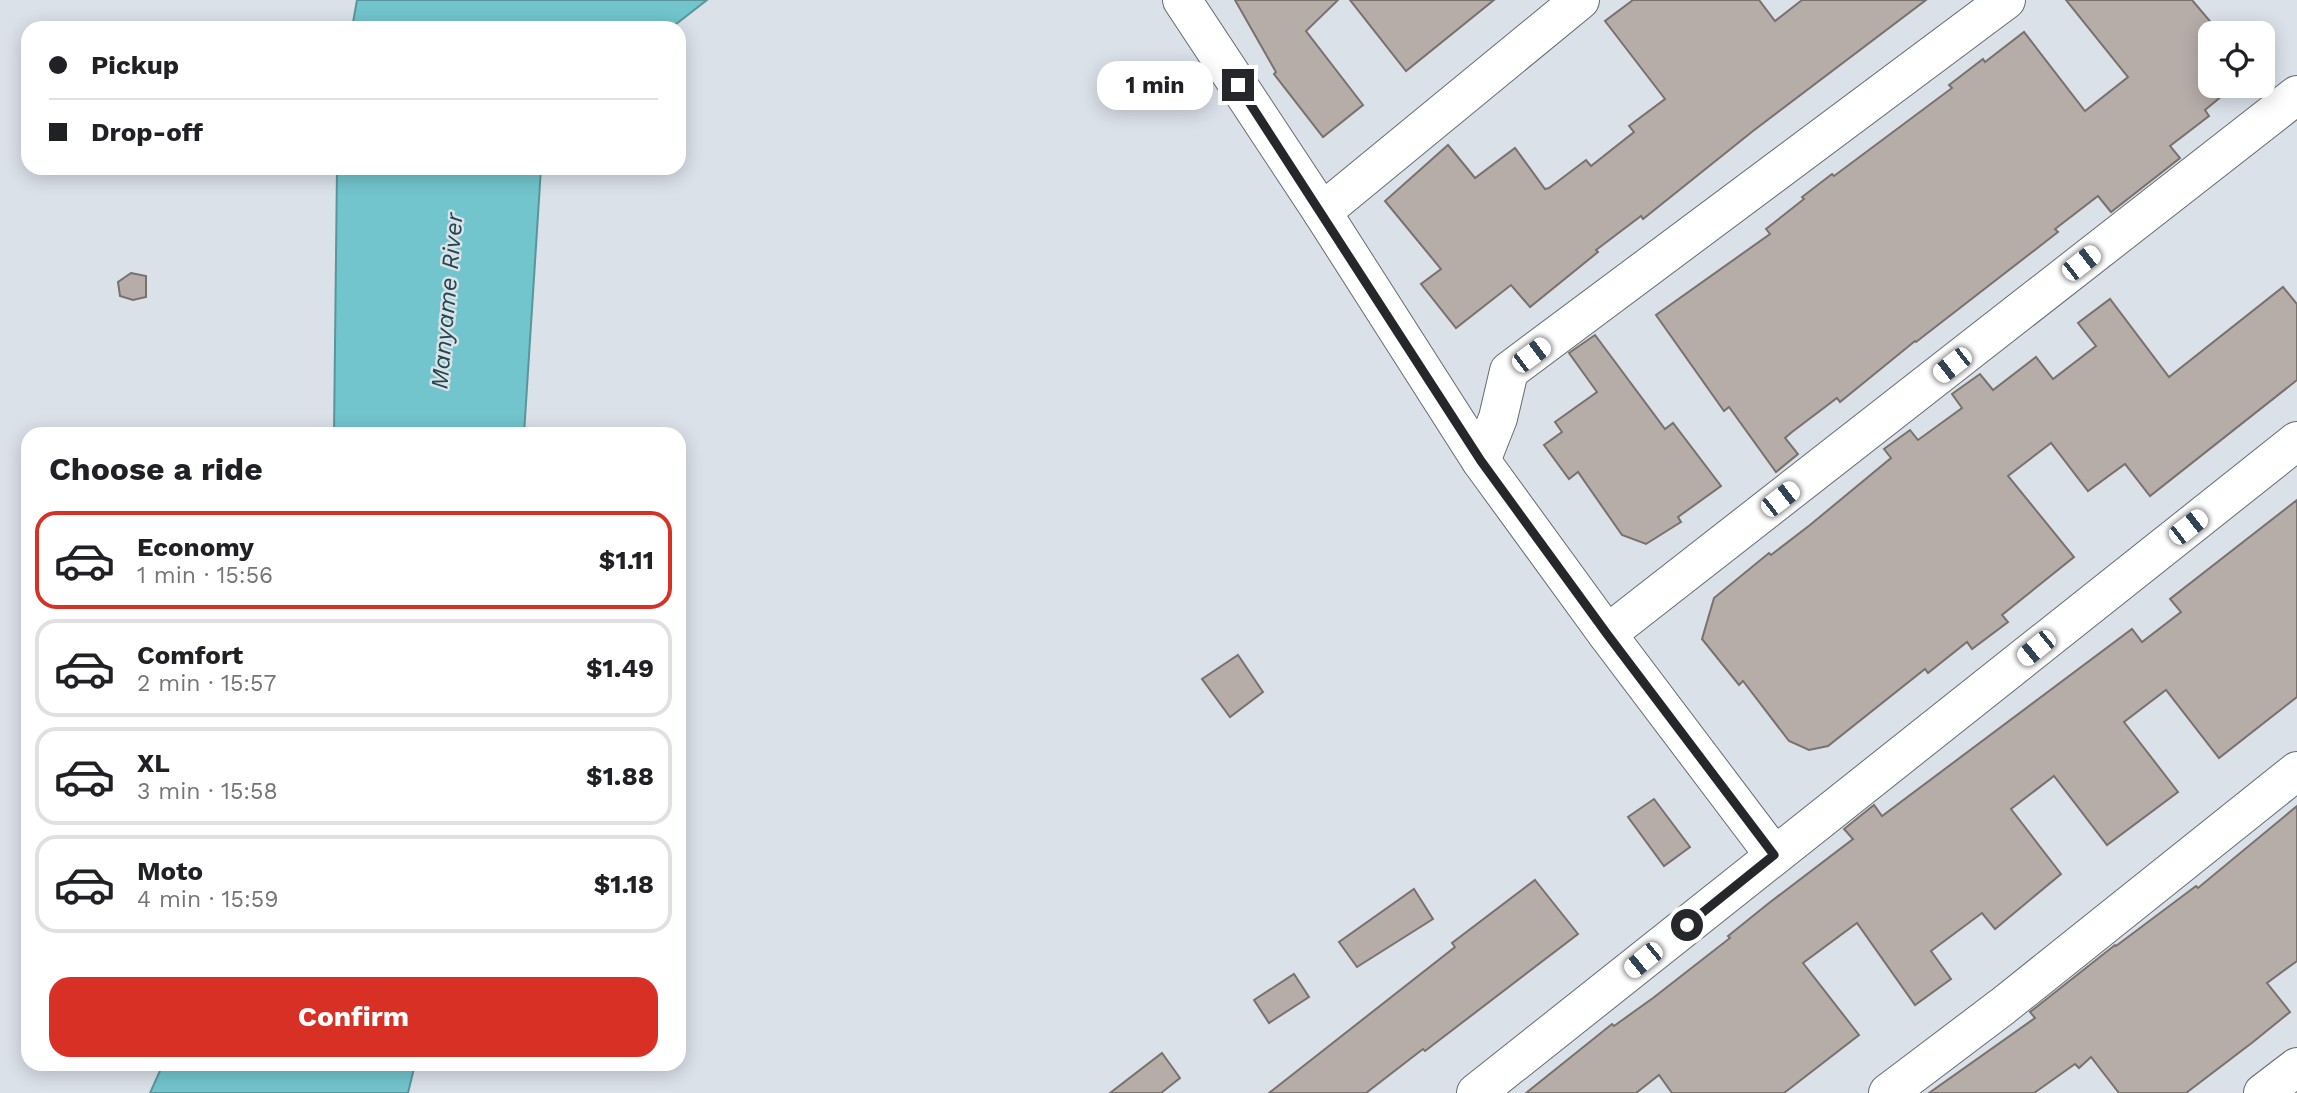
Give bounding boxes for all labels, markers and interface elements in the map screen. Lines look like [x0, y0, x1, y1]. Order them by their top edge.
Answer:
map controls [2198, 21, 2275, 98]
button: locate [2198, 21, 2275, 98]
text: Pickup [91, 50, 179, 80]
callout: 1 min [1098, 60, 1214, 110]
route end [1222, 69, 1254, 101]
text: 1 min [1125, 72, 1185, 99]
text: Drop-off [91, 117, 203, 147]
water label: Manyame River [425, 210, 469, 390]
car [2058, 242, 2105, 284]
car [1508, 334, 1555, 376]
car [1929, 344, 1976, 386]
text: Choose a ride [49, 450, 263, 488]
car [1757, 478, 1804, 520]
car [2165, 506, 2212, 548]
icon: car [53, 529, 116, 592]
text: Economy [137, 532, 254, 562]
text: $1.11 [599, 545, 654, 575]
text: 1 min · 15:56 [137, 562, 273, 589]
car [2014, 627, 2059, 669]
icon: car [53, 637, 116, 700]
text: Comfort [137, 640, 243, 670]
text: $1.49 [586, 653, 654, 683]
text: 2 min · 15:57 [137, 670, 276, 697]
icon: car [53, 745, 116, 808]
text: XL [137, 748, 170, 778]
text: $1.88 [586, 761, 654, 791]
text: 3 min · 15:58 [137, 778, 278, 805]
icon: car [53, 853, 116, 916]
text: Moto [137, 856, 203, 886]
text: $1.18 [594, 869, 654, 899]
text: 4 min · 15:59 [137, 886, 278, 913]
route start [1671, 909, 1703, 941]
car [1621, 939, 1666, 981]
button: Confirm [49, 977, 658, 1057]

